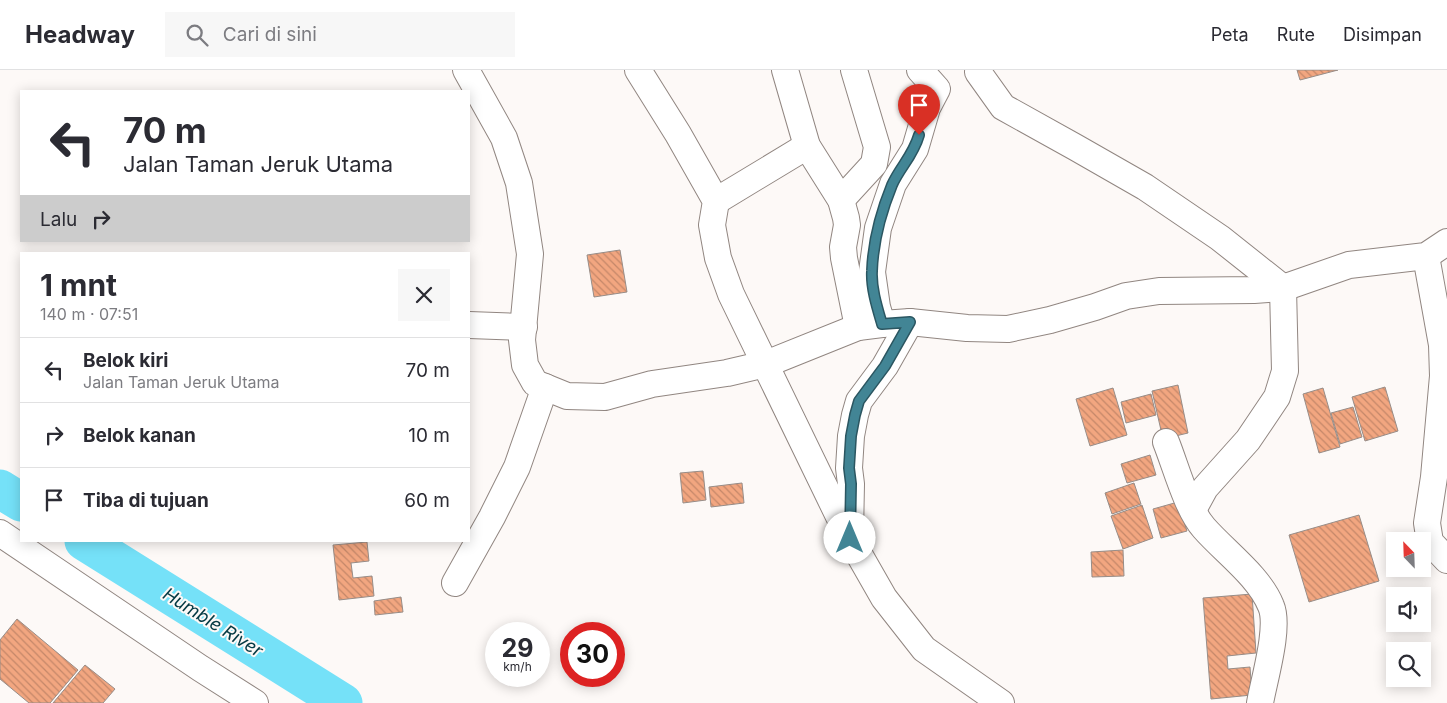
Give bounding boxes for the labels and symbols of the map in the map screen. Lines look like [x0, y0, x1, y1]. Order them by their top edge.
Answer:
pin [898, 84, 940, 135]
position arrow [823, 511, 875, 563]
north arrow [1386, 532, 1431, 578]
water label: Humble River [159, 583, 268, 662]
speed limit sign: 30 [560, 622, 625, 687]

